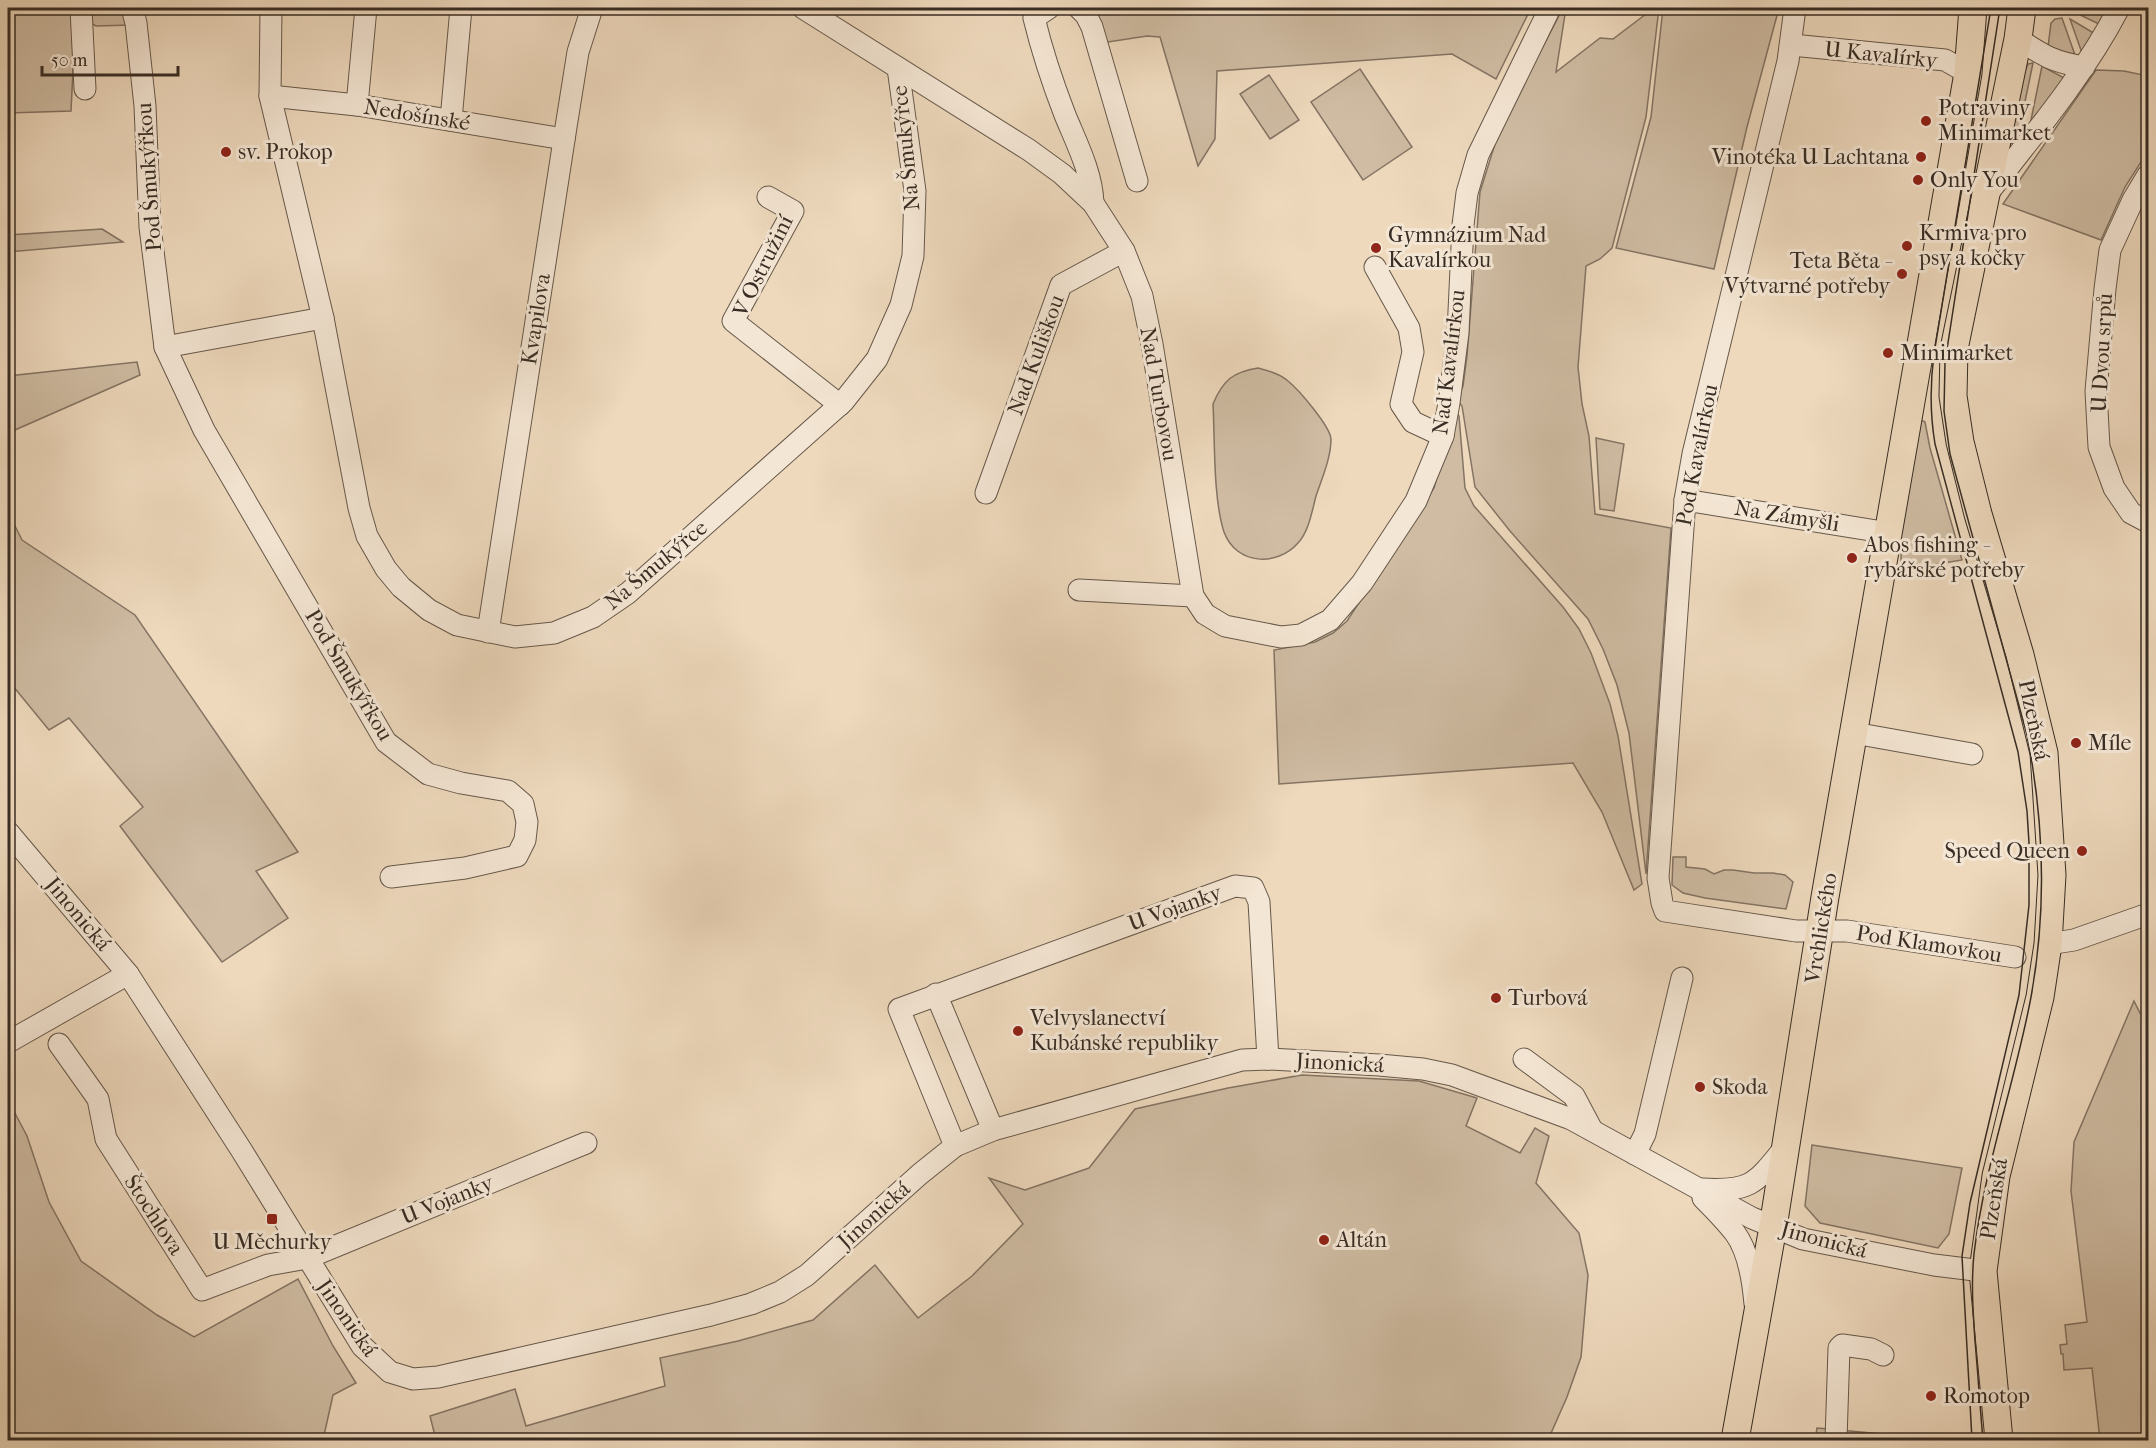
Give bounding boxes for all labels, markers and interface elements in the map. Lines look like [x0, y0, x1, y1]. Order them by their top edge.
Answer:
street label: U Kavalírky [1823, 36, 1940, 74]
scale bar [42, 39, 178, 77]
text: 50 m [51, 50, 88, 71]
street label: Na Šmukýřce [885, 84, 926, 212]
street label: Nedošínské [362, 94, 472, 136]
place label: Potraviny Minimarket [1938, 95, 2051, 146]
street label: Pod Šmukýřkou [130, 101, 167, 252]
marker: Potraviny Minimarket [1919, 114, 1933, 128]
place label: sv. Prokop [238, 139, 333, 165]
place label: Vinotéka U Lachtana [1711, 144, 1910, 170]
marker: sv. Prokop [219, 145, 233, 159]
marker: Vinotéka U Lachtana [1914, 150, 1928, 164]
place label: Only You [1930, 167, 2019, 193]
marker: Only You [1911, 173, 1925, 187]
street label: V Ostružiní [727, 210, 799, 322]
place label: Krmiva pro psy a kočky [1918, 220, 2027, 271]
place label: Gymnázium Nad Kavalírkou [1388, 222, 1547, 273]
marker: Krmiva pro psy a kočky [1900, 239, 1914, 253]
marker: Gymnázium Nad Kavalírkou [1369, 241, 1383, 255]
place label: Teta Běta - Výtvarné potřeby [1723, 248, 1893, 299]
marker: Teta Běta - Výtvarné potřeby [1895, 267, 1909, 281]
street label: Kvapilova [516, 271, 556, 367]
street label: Nad Kavalírkou [1427, 287, 1471, 436]
street label: Nad Kuliškou [1002, 291, 1070, 419]
street label: U Dvou srpů [2086, 292, 2118, 413]
street label: Nad Turbovou [1134, 325, 1184, 463]
place label: Minimarket [1900, 340, 2013, 366]
marker: Minimarket [1881, 346, 1895, 360]
street label: Pod Kavalírkou [1671, 381, 1724, 528]
street label: Na Zámyšli [1733, 495, 1842, 537]
street label: Na Šmukýřce [599, 514, 713, 615]
place label: Abos fishing - rybářské potřeby [1863, 532, 2026, 583]
marker: Abos fishing - rybářské potřeby [1845, 551, 1859, 565]
street label: Pod Šmukýřkou [299, 604, 400, 746]
street label: Plzeňská [2013, 677, 2055, 764]
place label: Míle [2088, 730, 2132, 756]
marker: Míle [2069, 736, 2083, 750]
place label: Speed Queen [1944, 838, 2070, 864]
marker: Speed Queen [2075, 844, 2089, 858]
street label: Jinonická [38, 870, 117, 957]
street label: Vrchlického [1799, 871, 1843, 986]
street label: U Vojanky [1125, 879, 1226, 937]
street label: Pod Klamovkou [1854, 920, 2004, 968]
place label: Turbová [1508, 985, 1588, 1011]
marker: Turbová [1489, 991, 1503, 1005]
place label: Velvyslanectví Kubánské republiky [1029, 1005, 1220, 1056]
marker: Velvyslanectví Kubánské republiky [1011, 1024, 1025, 1038]
street label: Jinonická [1293, 1048, 1386, 1078]
place label: Skoda [1712, 1074, 1768, 1100]
marker: Skoda [1693, 1080, 1707, 1094]
street label: Plzeňská [1975, 1156, 2013, 1242]
street label: U Vojanky [397, 1169, 498, 1230]
street label: Štochlova [119, 1170, 191, 1261]
street label: Jinonická [831, 1175, 916, 1256]
marker: U Měchurky [265, 1212, 279, 1226]
street label: Jinonická [1776, 1215, 1871, 1264]
place label: Altán [1335, 1227, 1387, 1253]
place label: U Měchurky [213, 1229, 333, 1255]
marker: Altán [1317, 1233, 1331, 1247]
street label: Jinonická [310, 1273, 383, 1362]
place label: Romotop [1943, 1383, 2030, 1409]
marker: Romotop [1924, 1389, 1938, 1403]

